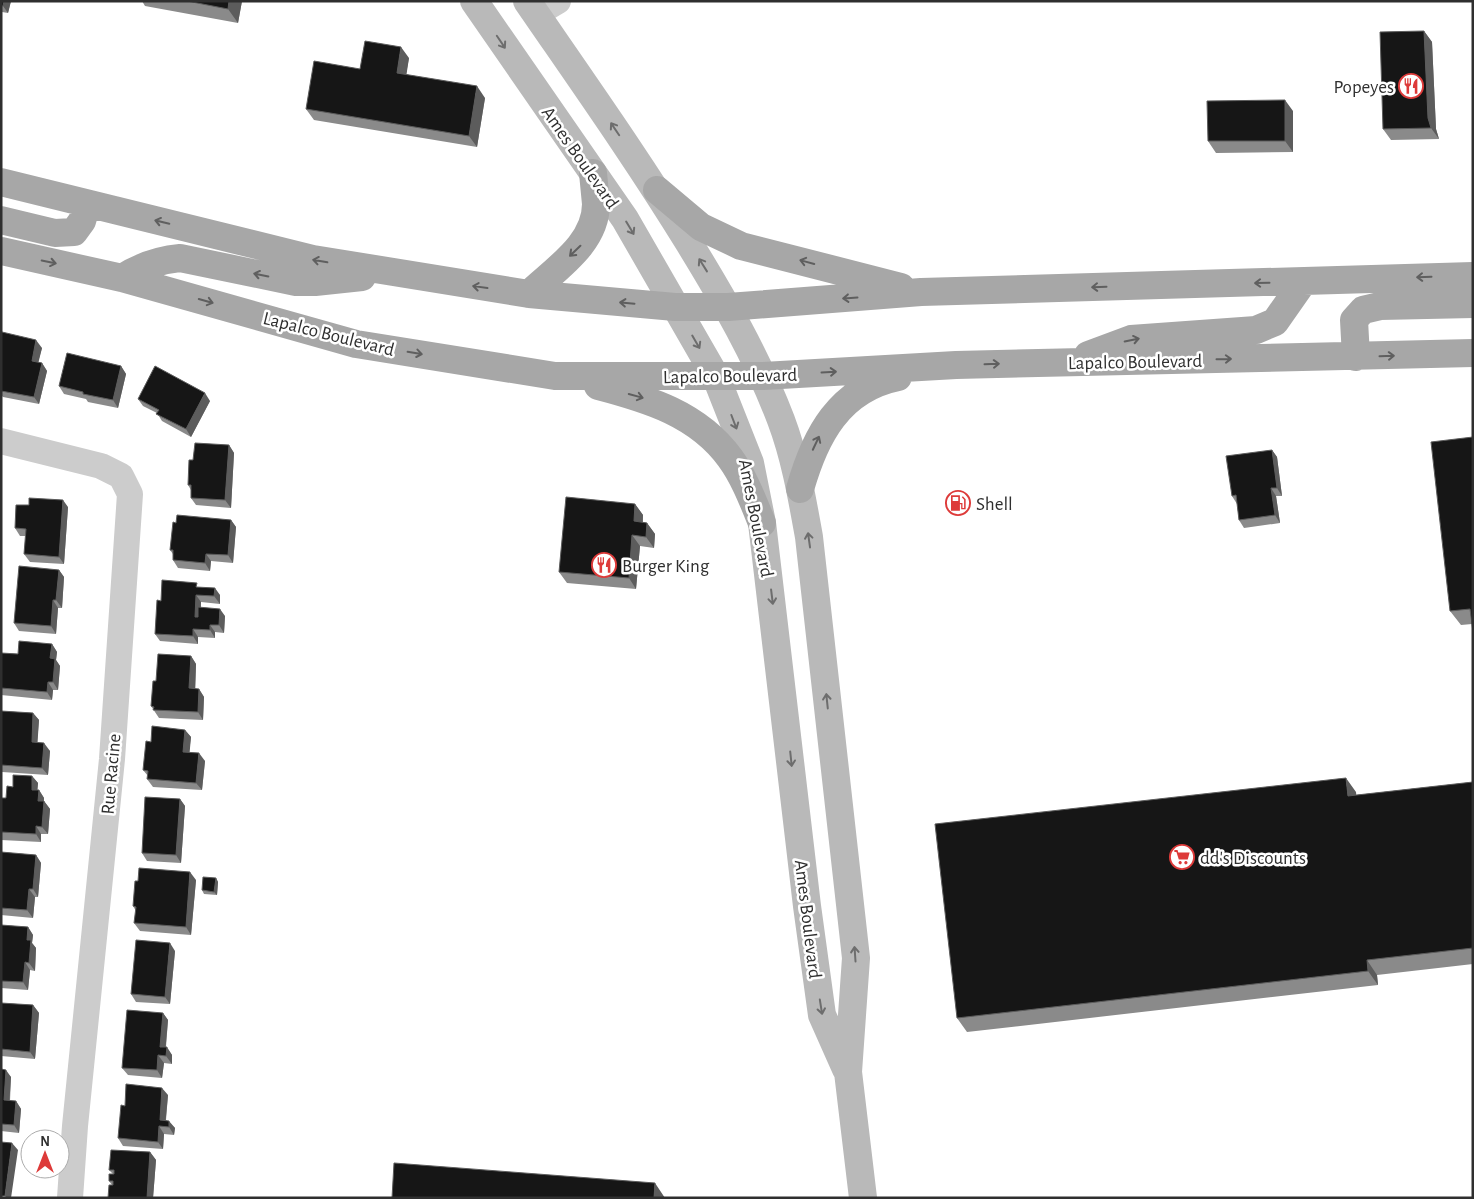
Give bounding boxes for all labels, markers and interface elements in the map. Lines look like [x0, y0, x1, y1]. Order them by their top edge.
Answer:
one-way arrow [496, 34, 506, 48]
restaurant icon: Popeyes [1398, 73, 1424, 99]
place label: Popeyes [1334, 78, 1394, 97]
street label: Ames Boulevard [538, 103, 622, 212]
one-way arrow [610, 122, 620, 136]
one-way arrow [155, 217, 171, 226]
one-way arrow [625, 220, 635, 234]
one-way arrow [568, 245, 581, 257]
one-way arrow [312, 255, 328, 265]
one-way arrow [799, 256, 815, 266]
one-way arrow [40, 257, 56, 267]
one-way arrow [697, 259, 707, 273]
one-way arrow [253, 269, 269, 279]
one-way arrow [1416, 272, 1432, 282]
one-way arrow [1254, 278, 1270, 287]
one-way arrow [473, 281, 489, 291]
one-way arrow [1092, 282, 1108, 292]
one-way arrow [842, 293, 858, 302]
one-way arrow [198, 297, 214, 307]
one-way arrow [619, 298, 635, 308]
street label: Lapalco Boulevard [261, 309, 396, 360]
one-way arrow [691, 334, 701, 348]
one-way arrow [1124, 335, 1140, 344]
one-way arrow [406, 349, 422, 359]
one-way arrow [1378, 351, 1394, 360]
street label: Lapalco Boulevard [1068, 352, 1203, 373]
one-way arrow [1216, 355, 1232, 364]
one-way arrow [983, 359, 999, 369]
street label: Lapalco Boulevard [663, 366, 798, 387]
one-way arrow [821, 368, 837, 377]
one-way arrow [628, 392, 644, 402]
one-way arrow [730, 414, 739, 429]
one-way arrow [811, 436, 821, 451]
street label: Ames Boulevard [735, 458, 776, 579]
fuel station icon: Shell [945, 490, 971, 516]
place label: Shell [976, 495, 1013, 514]
one-way arrow [804, 532, 814, 548]
restaurant icon: Burger King [591, 552, 617, 578]
place label: Burger King [622, 557, 710, 576]
one-way arrow [767, 589, 777, 605]
one-way arrow [822, 694, 832, 710]
street label: Rue Racine [98, 733, 124, 815]
one-way arrow [786, 750, 796, 766]
supermarket icon: dd's Discounts [1169, 844, 1195, 870]
place label: dd's Discounts [1200, 849, 1306, 868]
street label: Ames Boulevard [791, 859, 824, 980]
one-way arrow [850, 946, 860, 962]
one-way arrow [816, 998, 826, 1014]
north arrow [20, 1129, 70, 1179]
text: N [40, 1135, 50, 1149]

